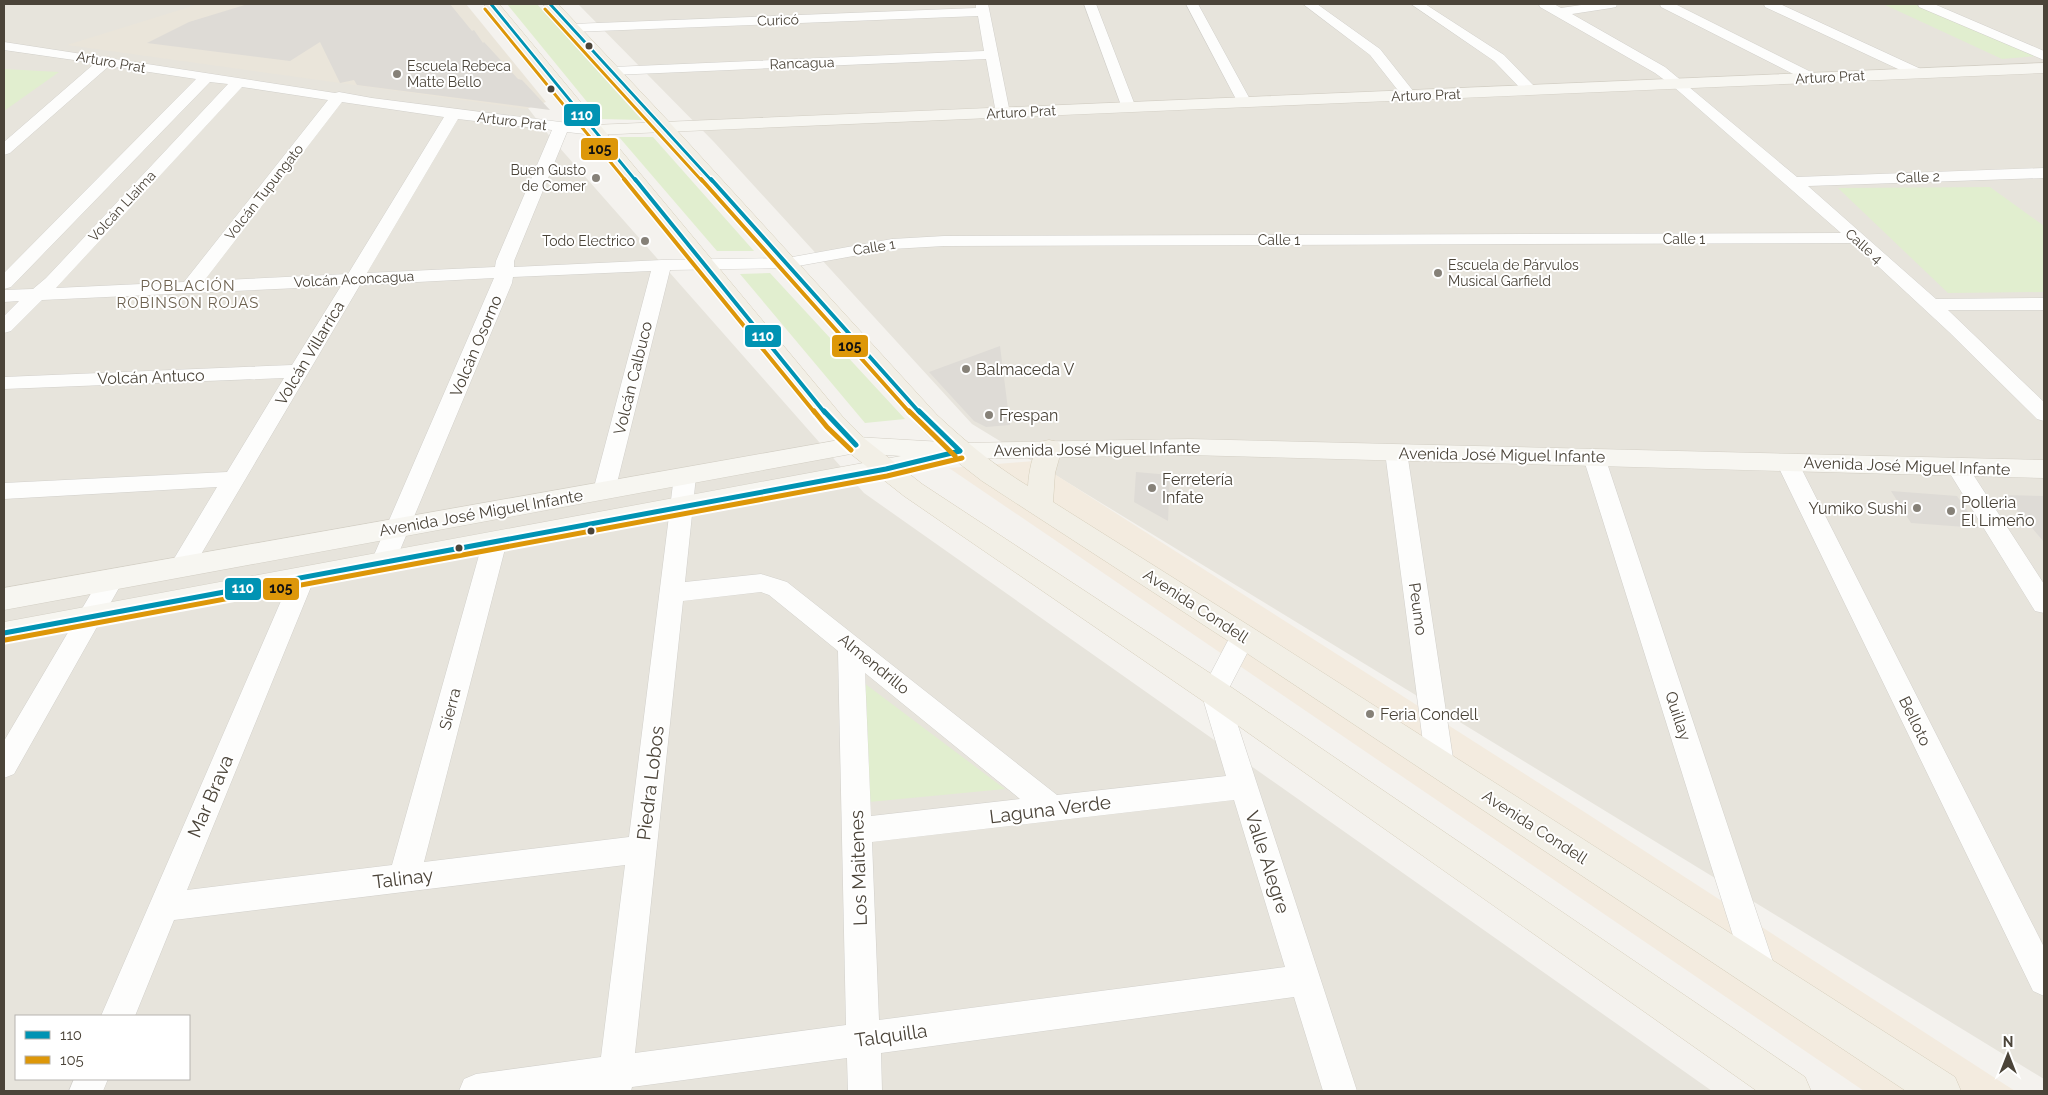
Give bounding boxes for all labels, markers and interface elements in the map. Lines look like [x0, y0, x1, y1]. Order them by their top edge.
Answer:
street label: Curicó [757, 11, 799, 29]
unlabelled marker [584, 41, 594, 51]
street label: Arturo Prat [75, 48, 147, 76]
street label: Rancagua [769, 54, 835, 72]
place label: Escuela Rebeca Matte Bello [407, 58, 511, 90]
street label: Arturo Prat [1795, 67, 1866, 87]
marker: Escuela Rebeca Matte Bello [391, 68, 403, 80]
unlabelled marker [546, 84, 556, 94]
street label: Arturo Prat [1391, 86, 1461, 104]
street label: Arturo Prat [986, 102, 1057, 122]
line badge: 110 [563, 103, 601, 127]
text: 110 [571, 107, 593, 123]
street label: Arturo Prat [476, 109, 548, 133]
line badge: 105 [580, 137, 619, 161]
street label: Volcán Tupungato [222, 141, 306, 243]
text: 105 [588, 141, 612, 157]
place label: Buen Gusto de Comer [510, 162, 586, 194]
street label: Volcán Llaima [85, 167, 159, 245]
street label: Calle 2 [1896, 168, 1940, 186]
marker: Buen Gusto de Comer [590, 172, 602, 184]
street label: Calle 4 [1842, 225, 1886, 267]
street label: Calle 1 [1663, 231, 1705, 247]
street label: Calle 1 [1258, 232, 1300, 248]
place label: Todo Electrico [542, 233, 635, 249]
marker: Todo Electrico [639, 235, 651, 247]
street label: Calle 1 [852, 236, 896, 258]
place label: Escuela de Párvulos Musical Garfield [1448, 257, 1579, 289]
marker: Escuela de Párvulos Musical Garfield [1432, 267, 1444, 279]
street label: Volcán Aconcagua [293, 268, 415, 290]
district label: POBLACIÓN ROBINSON ROJAS [117, 277, 259, 312]
street label: Volcán Osorno [446, 292, 506, 400]
street label: Volcán Villarrica [271, 298, 349, 408]
street label: Volcán Calbuco [610, 319, 656, 437]
line badge: 110 [744, 324, 782, 348]
text: 110 [752, 328, 774, 344]
line badge: 105 [831, 334, 869, 358]
text: 105 [838, 338, 862, 354]
place label: Balmaceda V [976, 360, 1074, 379]
marker: Balmaceda V [960, 363, 972, 375]
street label: Volcán Antuco [97, 366, 205, 388]
place label: Frespan [999, 406, 1058, 425]
marker: Frespan [983, 409, 995, 421]
street label: Avenida José Miguel Infante [994, 438, 1200, 460]
street label: Avenida José Miguel Infante [1399, 444, 1605, 466]
street label: Avenida José Miguel Infante [1803, 453, 2011, 479]
place label: Ferretería Infate [1162, 470, 1233, 507]
marker: Ferretería Infate [1146, 482, 1158, 494]
street label: Avenida José Miguel Infante [378, 486, 584, 540]
place label: Polleria El Limeño [1961, 493, 2034, 530]
place label: Yumiko Sushi [1808, 499, 1907, 518]
marker: Yumiko Sushi [1911, 502, 1923, 514]
marker: Polleria El Limeño [1945, 505, 1957, 517]
unlabelled marker [586, 526, 596, 536]
unlabelled marker [454, 543, 464, 553]
street label: Avenida Condell [1140, 565, 1253, 647]
line badge: 110 [224, 577, 262, 601]
line badge: 105 [262, 577, 300, 601]
text: 110 [232, 580, 254, 596]
text: 105 [269, 580, 293, 596]
street label: Peumo [1405, 581, 1431, 637]
street label: Almendrillo [835, 630, 913, 698]
street label: Sierra [435, 686, 465, 732]
street label: Quillay [1661, 689, 1695, 743]
street label: Belloto [1895, 693, 1935, 749]
place label: Feria Condell [1380, 705, 1479, 724]
marker: Feria Condell [1364, 708, 1376, 720]
street label: Piedra Lobos [632, 725, 668, 841]
street label: Mar Brava [183, 751, 237, 841]
street label: Avenida Condell [1479, 786, 1592, 868]
street label: Laguna Verde [988, 791, 1112, 827]
street label: Valle Alegre [1241, 808, 1295, 916]
street label: Los Maitenes [845, 810, 871, 926]
street label: Talinay [372, 863, 434, 893]
legend [15, 1015, 190, 1080]
street label: Talquilla [853, 1019, 929, 1051]
text: 110 [60, 1026, 82, 1044]
north arrow [1983, 1030, 2033, 1080]
text: N [2003, 1034, 2013, 1050]
text: 105 [60, 1051, 84, 1069]

